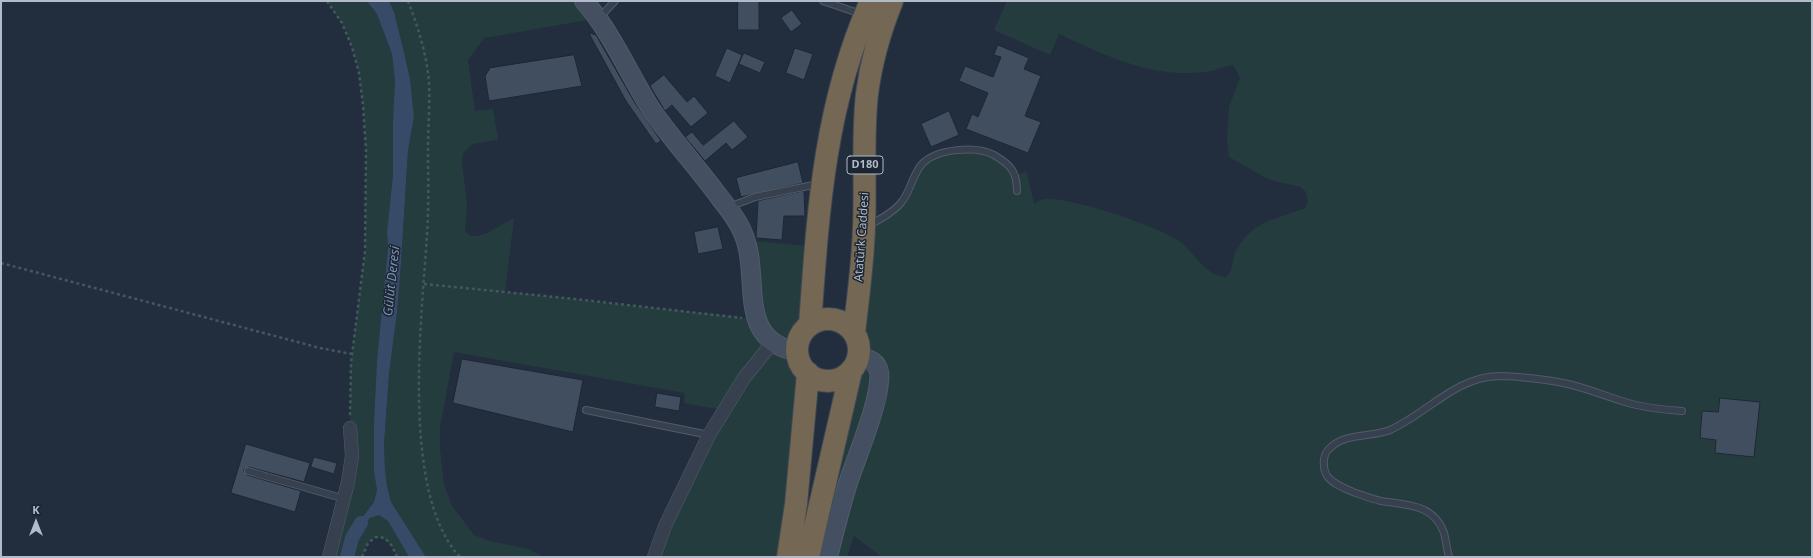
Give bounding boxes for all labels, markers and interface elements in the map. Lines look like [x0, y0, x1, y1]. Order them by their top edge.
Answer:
road number: D180 [847, 156, 883, 174]
street label: Atatürk Caddesi [852, 192, 872, 282]
water label: Gülüt Deresi [381, 245, 403, 317]
north arrow [16, 502, 56, 542]
text: K [32, 502, 40, 517]

